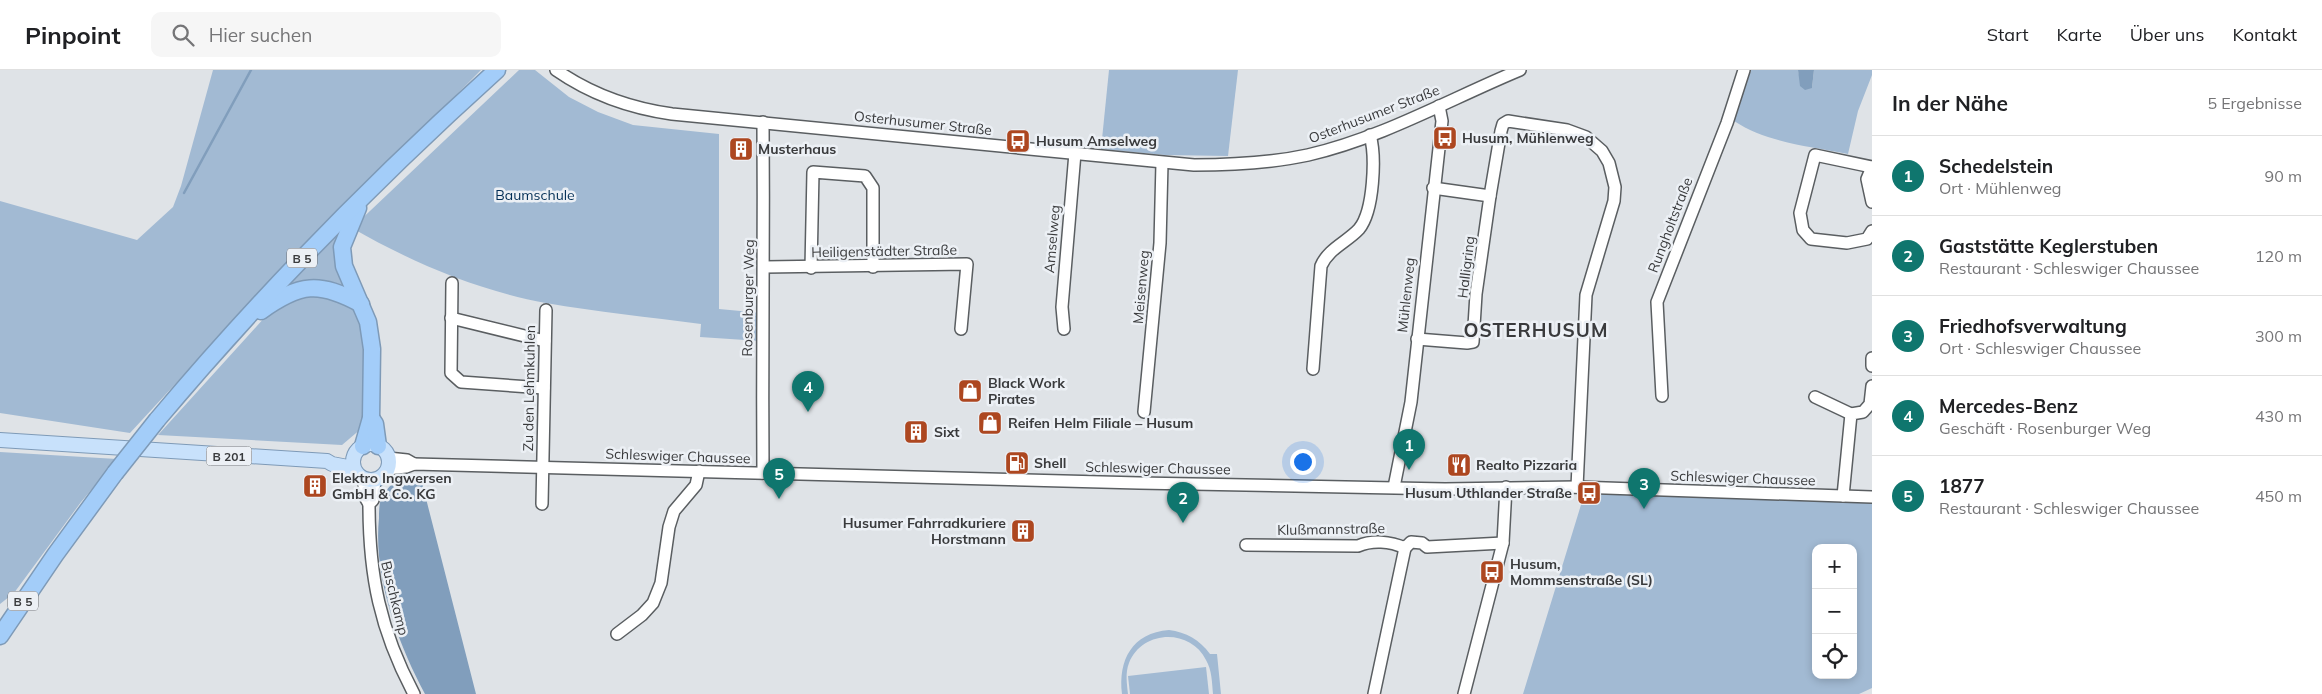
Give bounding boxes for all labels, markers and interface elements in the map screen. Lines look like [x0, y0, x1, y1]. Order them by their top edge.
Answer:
search box [151, 12, 501, 57]
text: Pinpoint [25, 20, 121, 50]
icon: search [169, 21, 197, 49]
text: Hier suchen [209, 23, 312, 47]
text: Start [1987, 23, 2028, 46]
text: Karte [2056, 23, 2102, 46]
text: Über uns [2130, 23, 2205, 46]
text: Kontakt [2233, 23, 2297, 46]
street label: Osterhusumer Straße [1306, 81, 1442, 147]
text: In der Nähe [1892, 90, 2008, 116]
text: 5 Ergebnisse [2207, 93, 2302, 113]
street label: Osterhusumer Straße [853, 107, 993, 139]
bus stop icon: Husum, Mühlenweg [1432, 125, 1458, 151]
bus stop icon: Husum Amselweg [1005, 128, 1031, 154]
place label: Husum, Mühlenweg [1462, 129, 1594, 147]
place label: Husum Amselweg [1036, 132, 1157, 150]
building icon: Musterhaus [728, 136, 754, 162]
place label: Musterhaus [758, 140, 836, 158]
text: Schedelstein [1939, 154, 2053, 178]
text: 1 [1903, 166, 1913, 186]
text: 90 m [2265, 166, 2302, 186]
street label: Rungholtstraße [1644, 175, 1696, 275]
text: Ort · Mühlenweg [1939, 178, 2062, 198]
park label: Baumschule [495, 186, 575, 204]
street label: Amselweg [1040, 204, 1064, 274]
text: Gaststätte Keglerstuben [1939, 234, 2158, 258]
street label: Halligring [1453, 235, 1479, 299]
street label: Rosenburger Weg [738, 239, 758, 357]
street label: Heiligenstädter Straße [811, 241, 957, 261]
text: 2 [1903, 246, 1913, 266]
text: 120 m [2255, 246, 2302, 266]
road number: B 5 [287, 248, 317, 268]
street label: Meisenweg [1129, 249, 1153, 325]
street label: Mühlenweg [1393, 257, 1419, 333]
text: Restaurant · Schleswiger Chaussee [1939, 258, 2199, 278]
text: Friedhofsverwaltung [1939, 314, 2127, 338]
district label: OSTERHUSUM [1464, 318, 1608, 342]
street label: Zu den Lehmkuhlen [519, 325, 539, 451]
text: 3 [1903, 326, 1913, 346]
text: 300 m [2255, 326, 2302, 346]
text: Ort · Schleswiger Chaussee [1939, 338, 2141, 358]
pin: 4 [792, 371, 824, 412]
place label: Black Work Pirates [988, 374, 1065, 408]
shop icon: Black Work Pirates [957, 378, 983, 404]
text: Mercedes-Benz [1939, 394, 2078, 418]
text: 4 [1903, 406, 1913, 426]
text: 430 m [2255, 406, 2302, 426]
shop icon: Reifen Helm Filiale – Husum [977, 410, 1003, 436]
place label: Reifen Helm Filiale – Husum [1008, 414, 1193, 432]
text: Geschäft · Rosenburger Weg [1939, 418, 2151, 438]
building icon: Sixt [903, 419, 929, 445]
place label: Sixt [934, 423, 960, 441]
pin: 1 [1393, 429, 1425, 470]
street label: Schleswiger Chaussee [605, 444, 751, 468]
road number: B 201 [206, 446, 252, 466]
your location [1290, 449, 1316, 475]
fuel station icon: Shell [1004, 450, 1030, 476]
restaurant icon: Realto Pizzaria [1446, 452, 1472, 478]
place label: Shell [1034, 454, 1066, 472]
place label: Realto Pizzaria [1476, 456, 1577, 474]
pin: 5 [763, 458, 795, 499]
street label: Schleswiger Chaussee [1085, 458, 1231, 478]
street label: Schleswiger Chaussee [1670, 466, 1816, 490]
pin: 3 [1628, 468, 1660, 509]
place label: Elektro Ingwersen GmbH & Co. KG [332, 469, 452, 503]
building icon: Elektro Ingwersen GmbH & Co. KG [302, 473, 328, 499]
text: 1877 [1939, 474, 1985, 498]
bus stop icon: Husum Uthlander Straße [1576, 480, 1602, 506]
pin: 2 [1167, 482, 1199, 523]
place label: Husum Uthlander Straße [1405, 484, 1572, 502]
text: 5 [1903, 486, 1913, 506]
text: 450 m [2255, 486, 2302, 506]
text: Restaurant · Schleswiger Chaussee [1939, 498, 2199, 518]
place label: Husumer Fahrradkuriere Horstmann [843, 514, 1006, 548]
building icon: Husumer Fahrradkuriere Horstmann [1010, 518, 1036, 544]
street label: Klußmannstraße [1277, 519, 1385, 539]
map controls [1812, 544, 1857, 679]
button: + [1812, 544, 1857, 589]
place label: Husum, Mommsenstraße (SL) [1510, 555, 1653, 589]
street label: Buschkamp [377, 559, 413, 637]
bus stop icon: Husum, Mommsenstraße (SL) [1479, 559, 1505, 585]
button: − [1812, 589, 1857, 634]
road number: B 5 [8, 592, 38, 610]
button: locate [1812, 634, 1857, 679]

